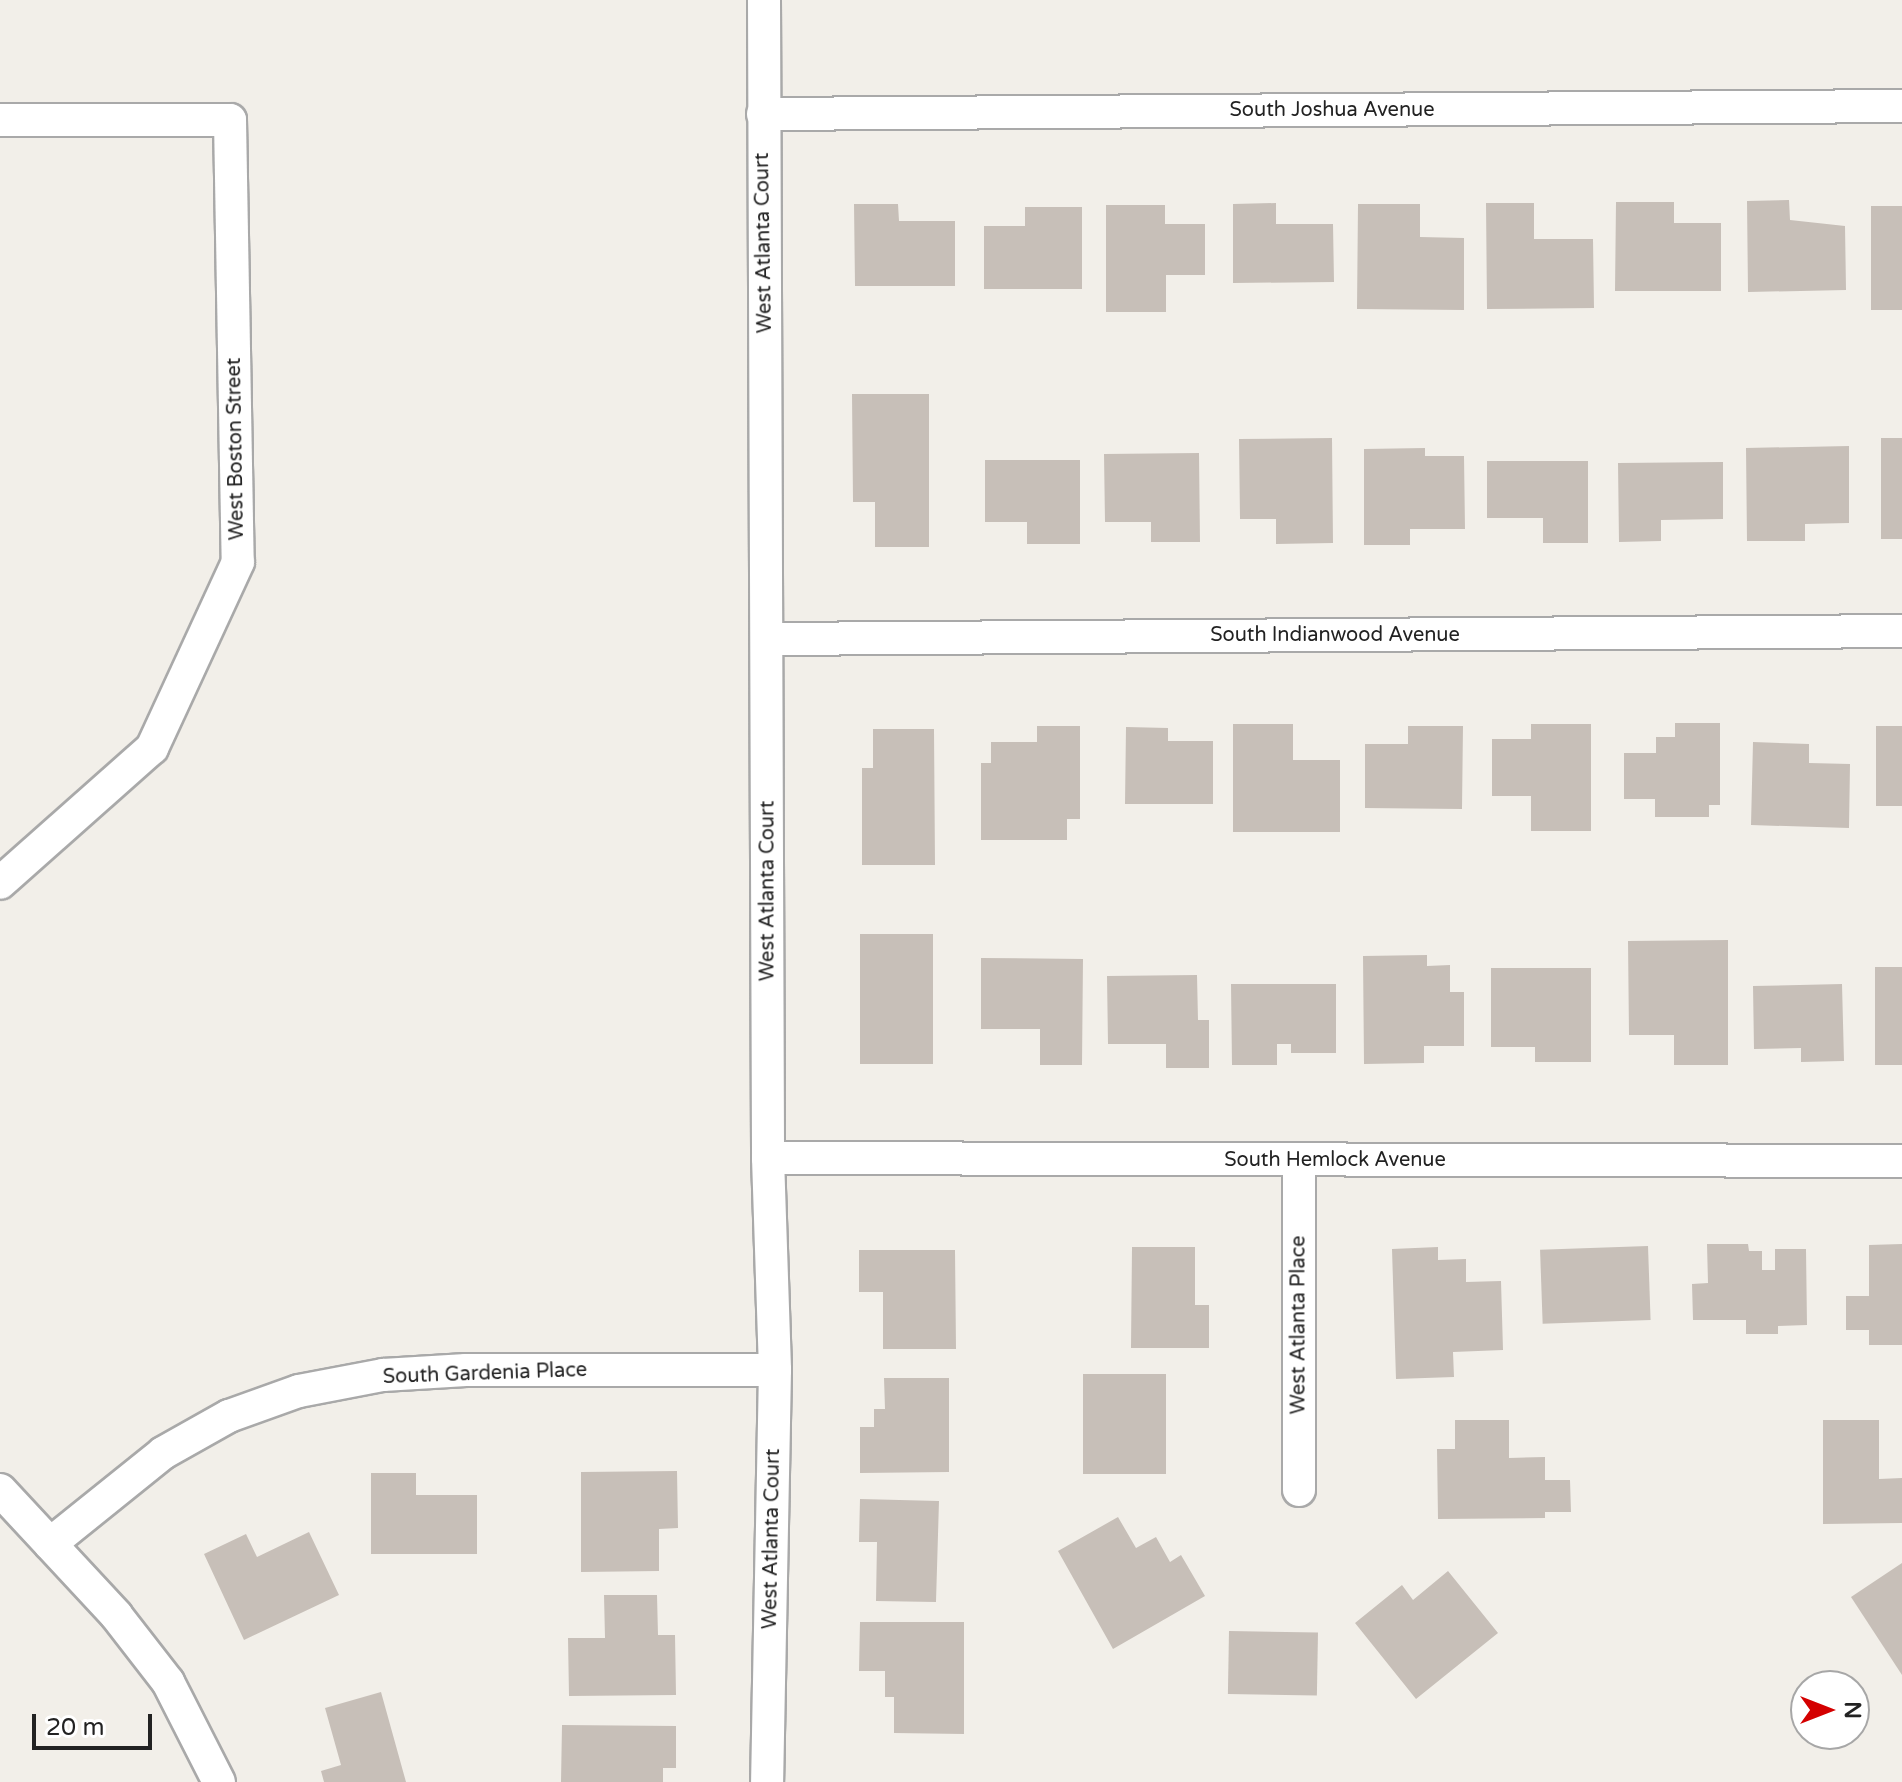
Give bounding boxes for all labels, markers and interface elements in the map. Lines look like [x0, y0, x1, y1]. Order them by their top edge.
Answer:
street label: South Joshua Avenue [1229, 98, 1435, 122]
street label: West Atlanta Court [750, 153, 778, 333]
street label: West Boston Street [222, 357, 250, 541]
street label: South Indianwood Avenue [1210, 623, 1460, 647]
street label: West Atlanta Court [756, 801, 780, 981]
street label: South Hemlock Avenue [1224, 1148, 1446, 1172]
street label: West Atlanta Place [1287, 1236, 1311, 1414]
street label: South Gardenia Place [382, 1358, 588, 1390]
street label: West Atlanta Court [758, 1449, 786, 1629]
north arrow [1790, 1670, 1870, 1750]
scale bar [36, 1698, 156, 1748]
text: N [1839, 1701, 1865, 1719]
text: 20 m [46, 1713, 104, 1742]

